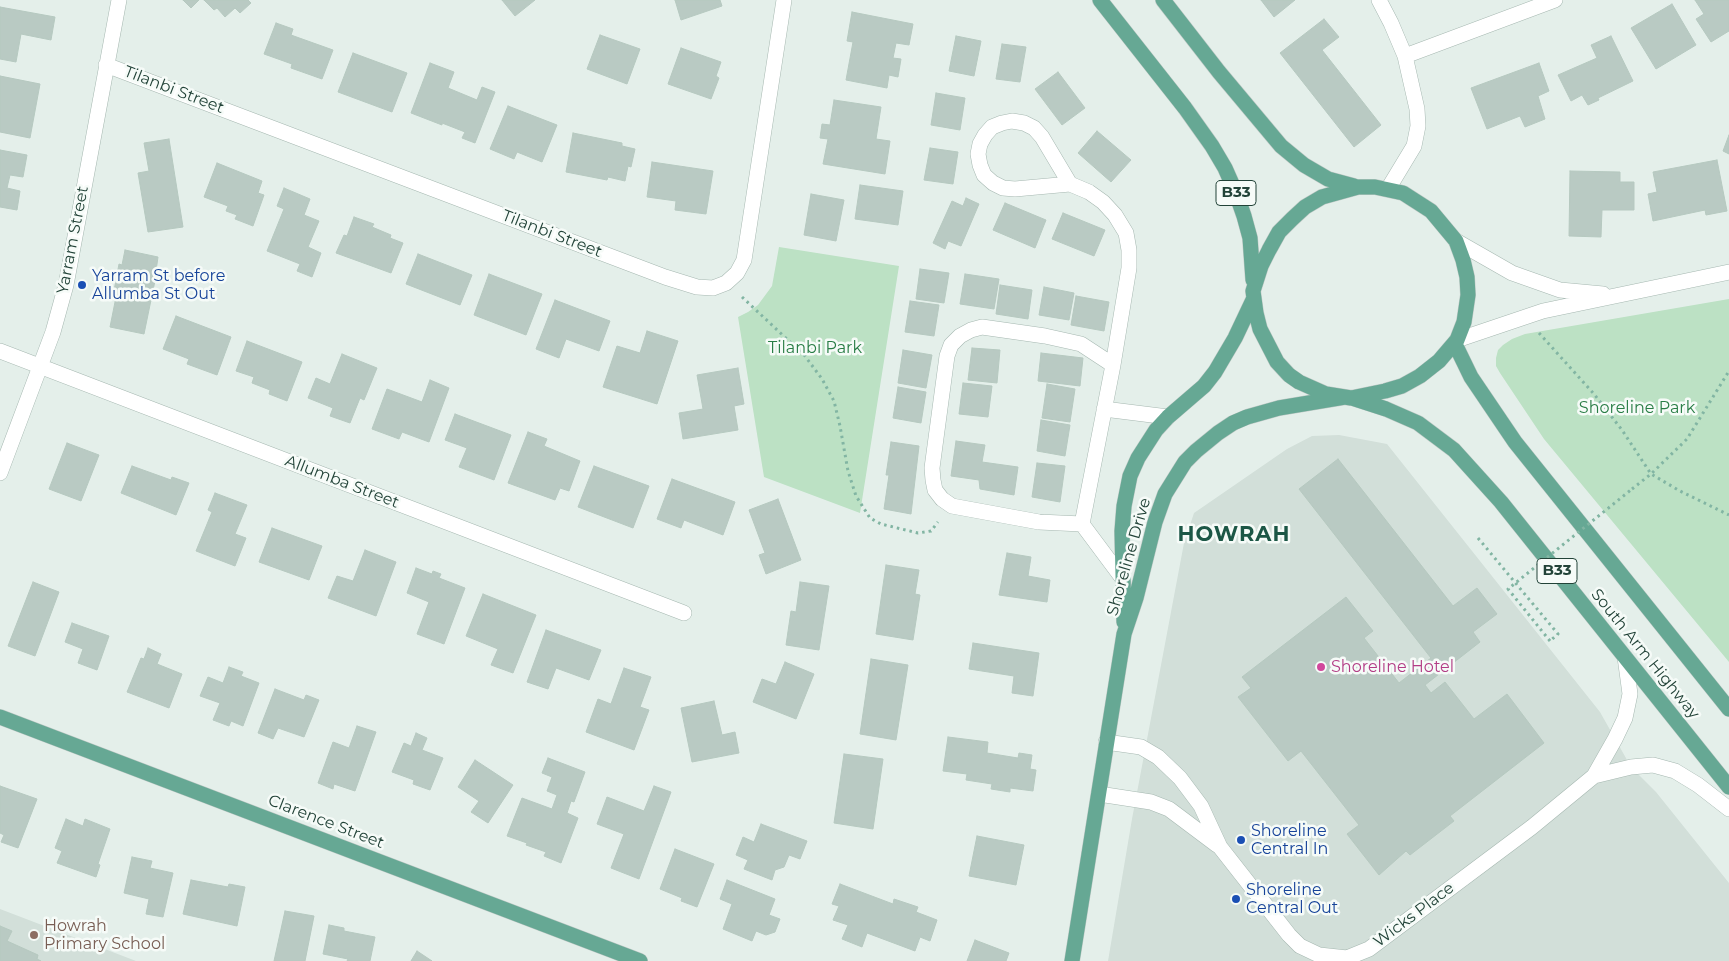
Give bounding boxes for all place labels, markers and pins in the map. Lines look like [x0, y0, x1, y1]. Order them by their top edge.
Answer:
place label: Yarram St before Allumba St Out [92, 266, 225, 304]
marker: Yarram St before Allumba St Out [76, 279, 88, 291]
place label: Shoreline Hotel [1331, 657, 1454, 677]
marker: Shoreline Hotel [1315, 661, 1327, 673]
place label: Shoreline Central In [1251, 821, 1328, 859]
marker: Shoreline Central In [1235, 834, 1247, 846]
place label: Shoreline Central Out [1246, 880, 1338, 918]
marker: Shoreline Central Out [1230, 893, 1242, 905]
place label: Howrah Primary School [44, 916, 165, 954]
marker: Howrah Primary School [28, 929, 40, 941]

